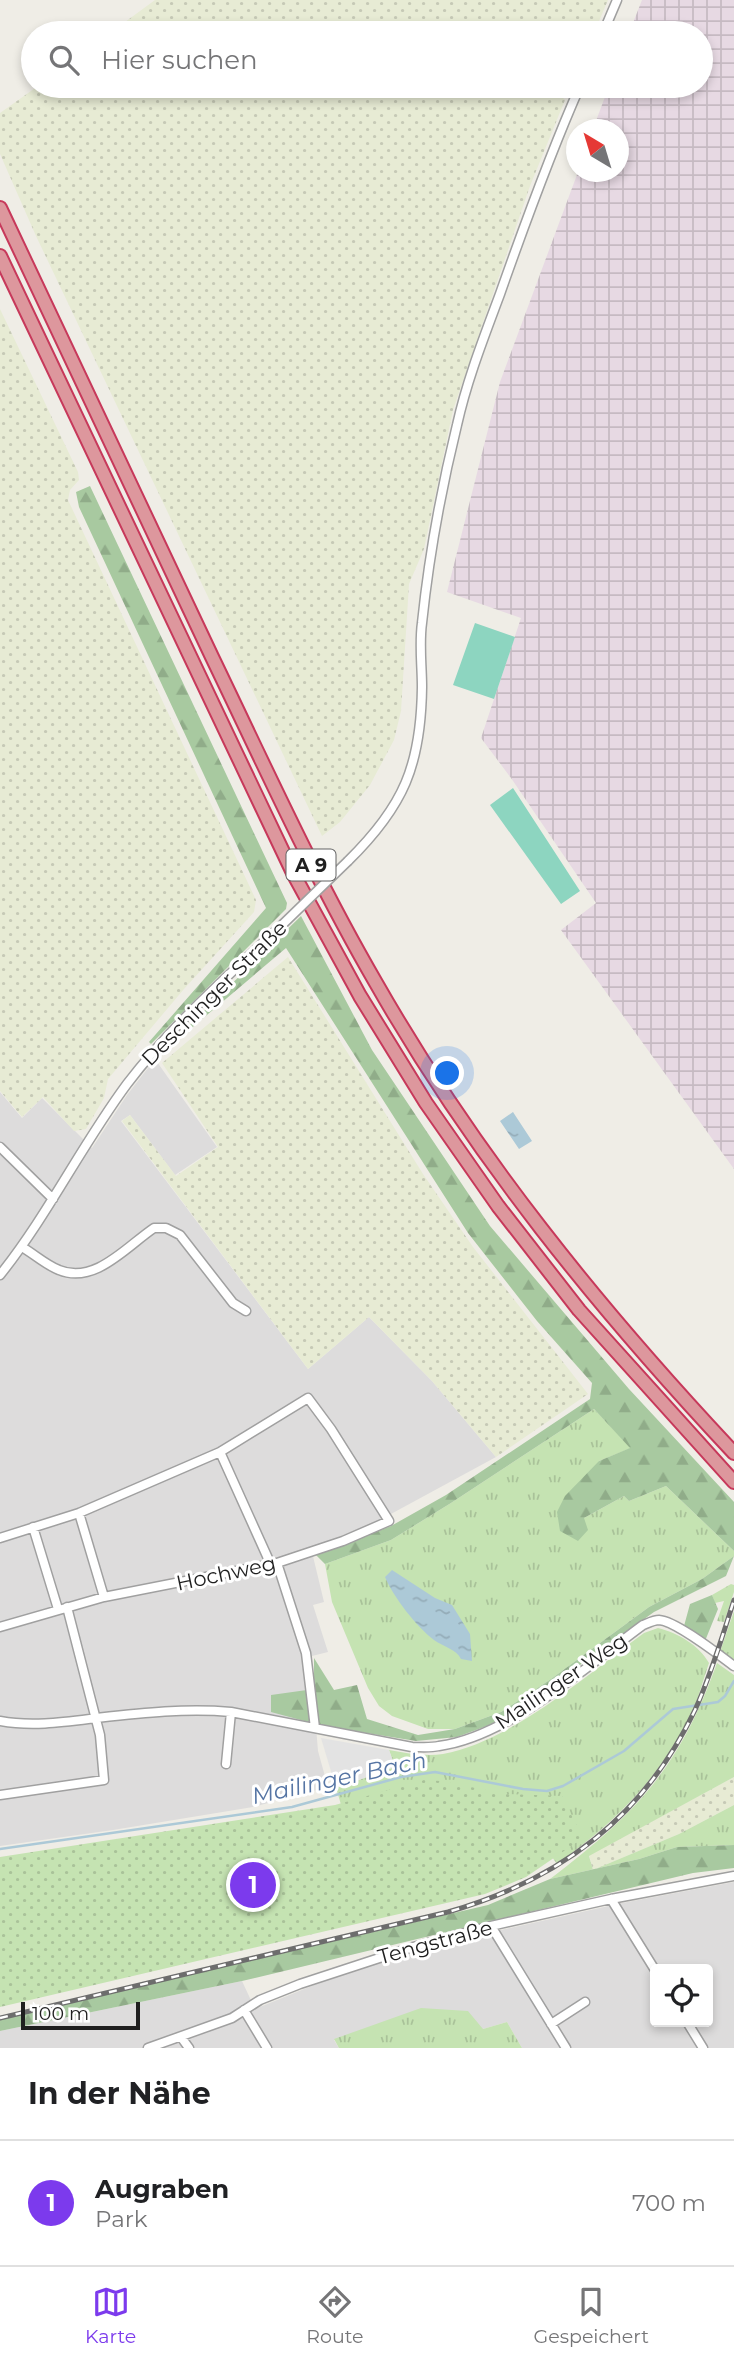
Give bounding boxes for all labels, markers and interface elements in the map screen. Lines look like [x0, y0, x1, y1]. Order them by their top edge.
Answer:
search box [21, 21, 713, 98]
icon: search [45, 41, 83, 79]
text: Hier suchen [101, 44, 258, 76]
north arrow [566, 119, 629, 182]
road number: A 9 [286, 850, 336, 880]
street label: Deschinger Straße [136, 915, 292, 1071]
your location [430, 1056, 464, 1090]
street label: Hochweg [174, 1550, 278, 1596]
street label: Mailinger Weg [490, 1628, 632, 1734]
water label: Mailinger Bach [249, 1746, 429, 1810]
pin: 1 [230, 1859, 276, 1911]
street label: Tengstraße [375, 1915, 495, 1969]
map controls [650, 1964, 713, 2027]
button: locate [650, 1964, 713, 2027]
scale bar [21, 1999, 140, 2031]
text: 100 m [32, 2002, 89, 2025]
text: In der Nähe [28, 2075, 211, 2112]
text: Augraben [95, 2173, 229, 2205]
text: 1 [46, 2189, 56, 2217]
text: 700 m [632, 2189, 706, 2217]
text: Park [95, 2205, 148, 2233]
tab: Karte [85, 2283, 136, 2348]
tab: Route [306, 2283, 364, 2348]
tab: Gespeichert [534, 2283, 649, 2348]

